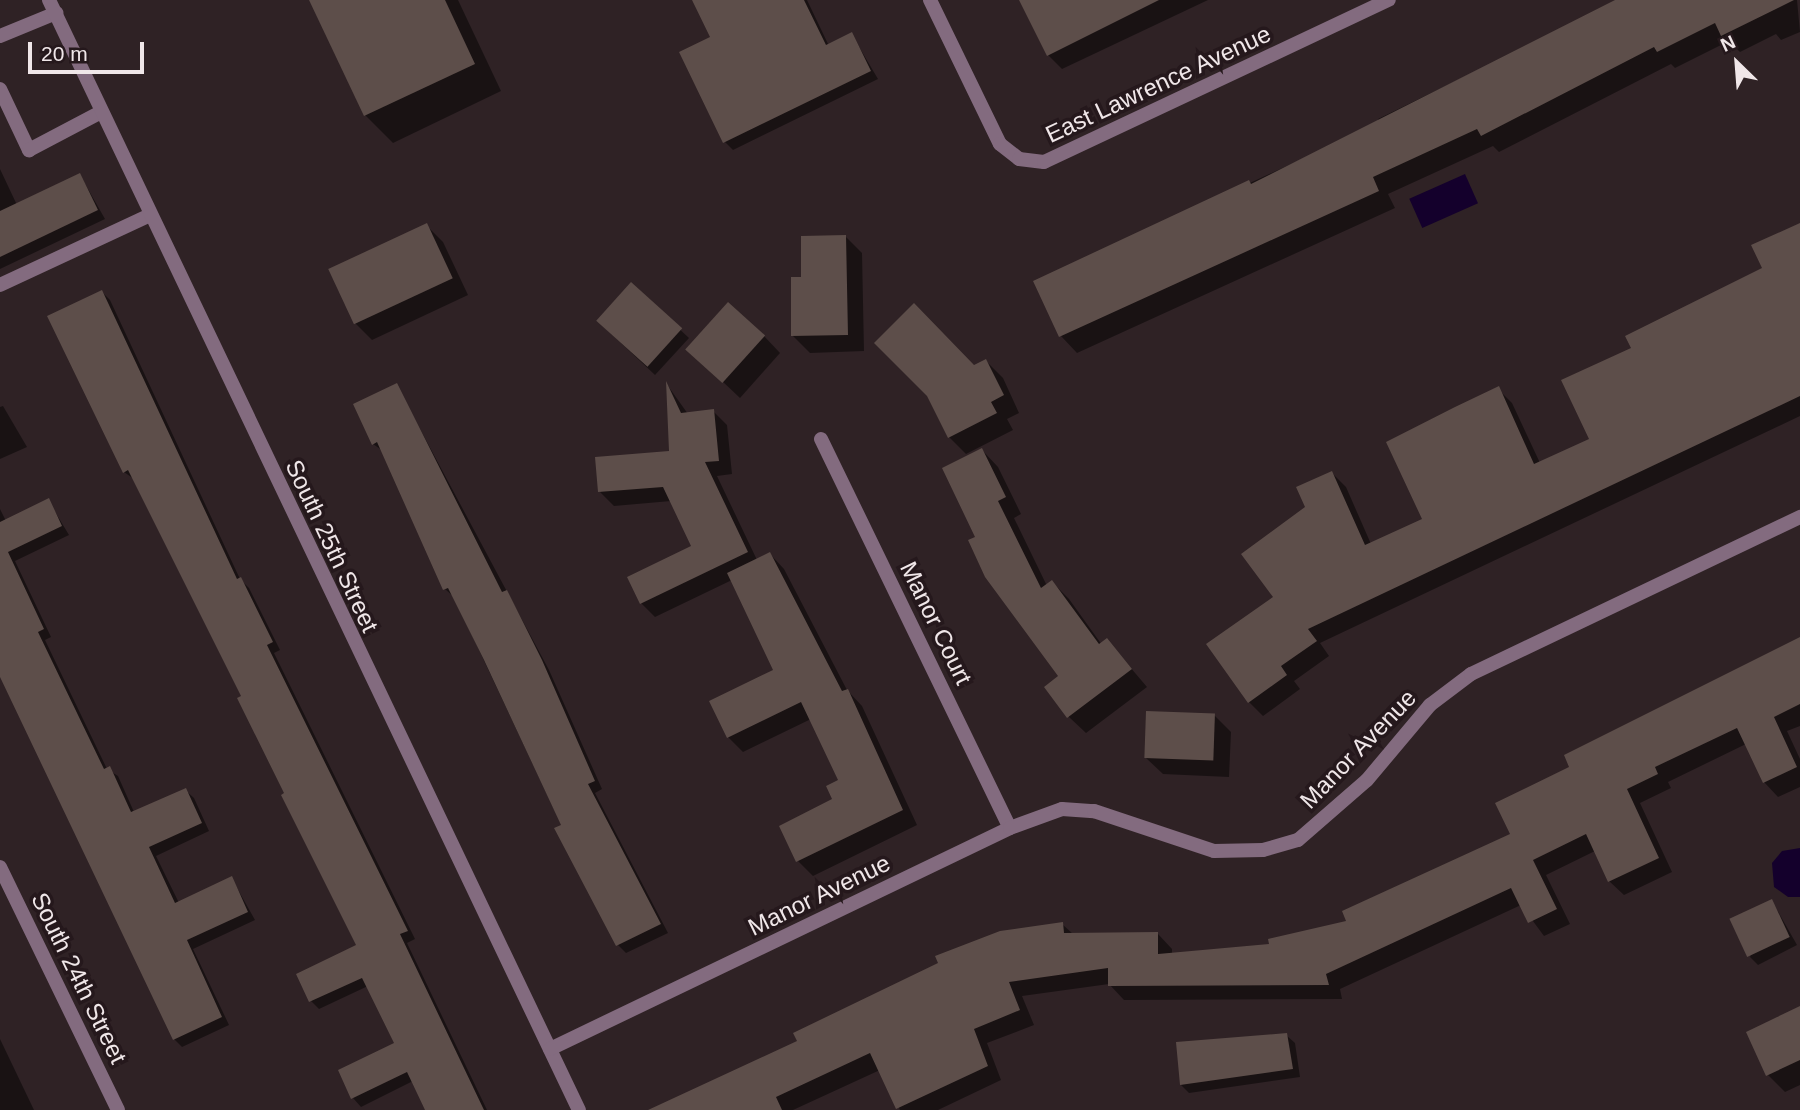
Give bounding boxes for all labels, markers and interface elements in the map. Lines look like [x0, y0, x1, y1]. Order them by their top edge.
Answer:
street label: East Lawrence Avenue [1040, 19, 1276, 149]
scale bar [32, 28, 147, 72]
north arrow [1702, 28, 1772, 98]
text: N [1717, 31, 1739, 56]
text: 20 m [41, 42, 88, 65]
street label: South 25th Street [279, 455, 385, 637]
street label: Manor Court [894, 557, 978, 689]
street label: Manor Avenue [1294, 683, 1422, 815]
street label: Manor Avenue [743, 848, 895, 942]
street label: South 24th Street [25, 888, 133, 1068]

